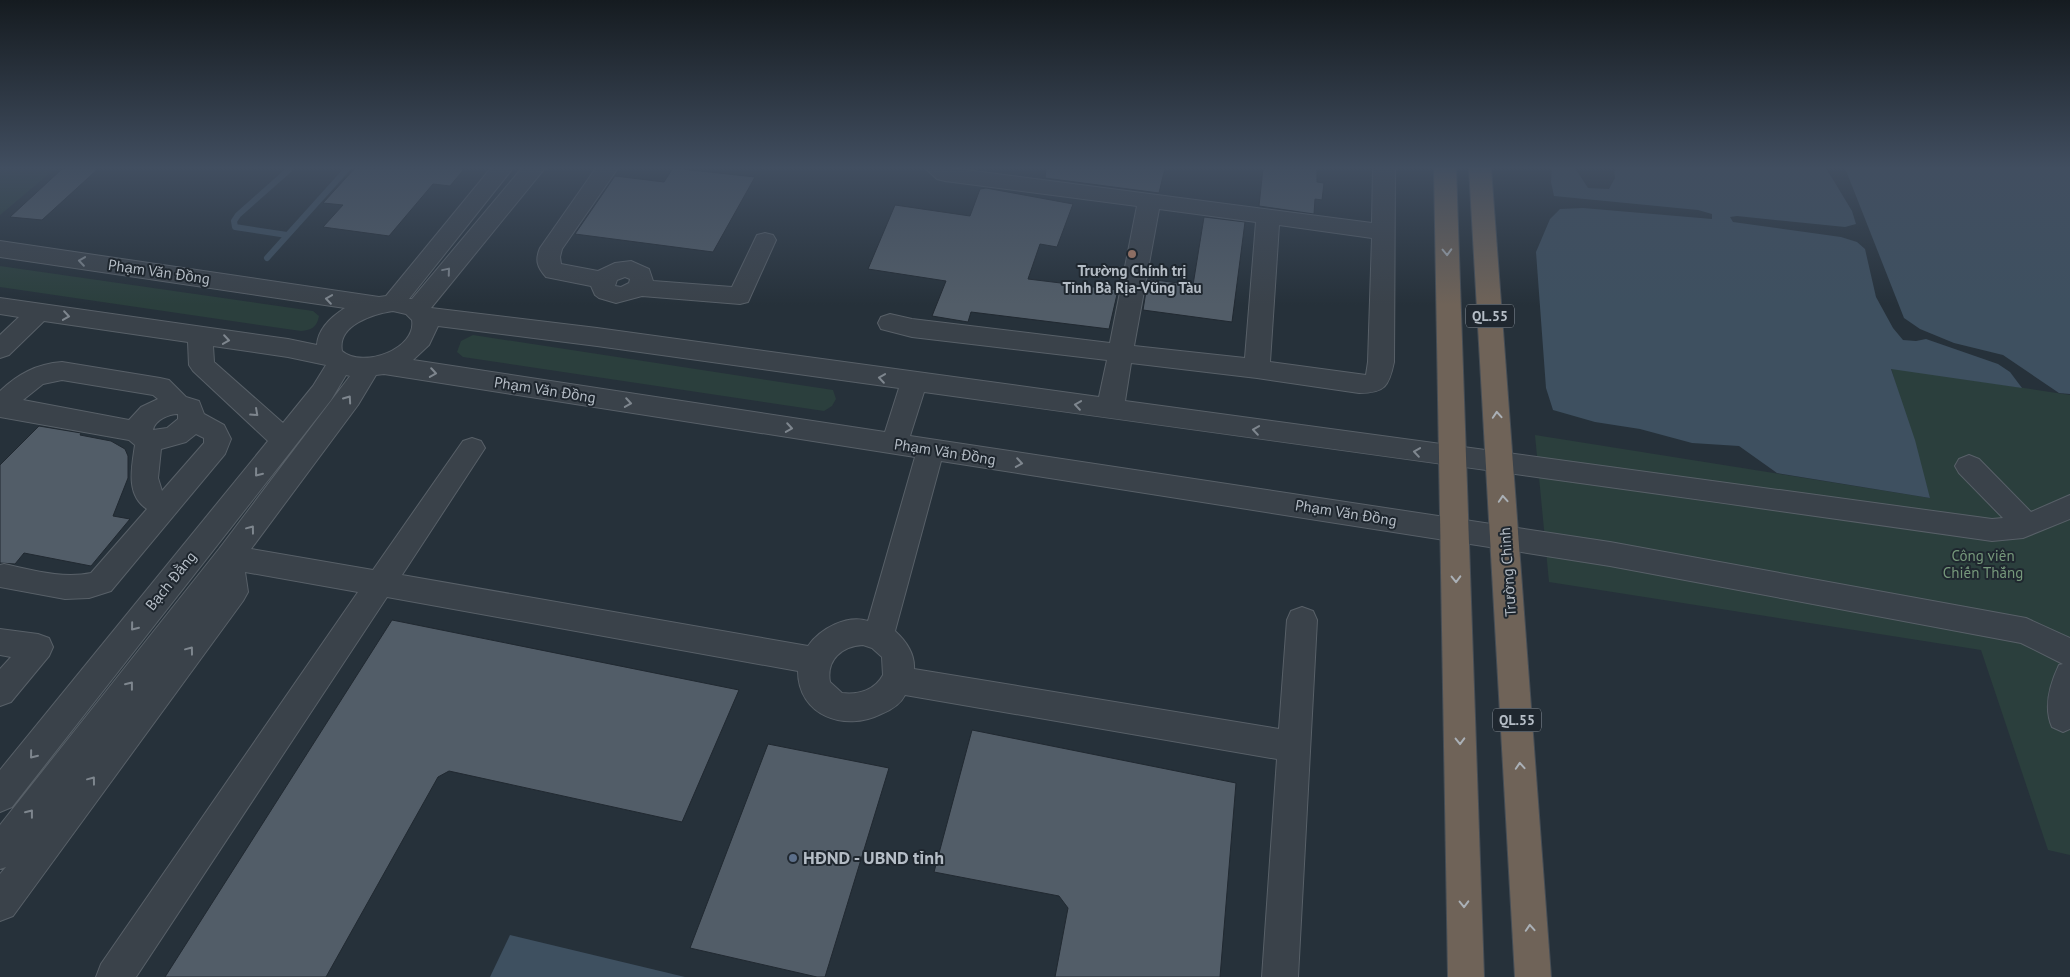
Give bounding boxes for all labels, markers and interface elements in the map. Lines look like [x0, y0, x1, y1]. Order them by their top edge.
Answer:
marker: Trường Chính trị Tỉnh Bà Rịa-Vũng Tàu [1126, 248, 1138, 260]
one-way arrow [1442, 248, 1453, 256]
street label: Phạm Văn Đồng [107, 255, 211, 288]
one-way arrow [78, 256, 86, 267]
place label: Trường Chính trị Tỉnh Bà Rịa-Vũng Tàu [1062, 261, 1202, 297]
one-way arrow [442, 268, 451, 277]
one-way arrow [325, 294, 334, 304]
road number: QL.55 [1466, 304, 1514, 328]
one-way arrow [62, 310, 70, 321]
one-way arrow [222, 334, 231, 344]
one-way arrow [429, 367, 437, 377]
street label: Phạm Văn Đồng [493, 372, 597, 407]
one-way arrow [878, 373, 886, 384]
one-way arrow [342, 395, 351, 405]
one-way arrow [625, 397, 633, 408]
one-way arrow [1074, 400, 1082, 411]
one-way arrow [250, 408, 259, 417]
one-way arrow [1492, 410, 1503, 418]
one-way arrow [785, 422, 793, 432]
one-way arrow [1252, 425, 1260, 436]
street label: Phạm Văn Đồng [893, 434, 997, 469]
one-way arrow [1413, 447, 1421, 458]
one-way arrow [1015, 457, 1023, 468]
one-way arrow [255, 467, 263, 476]
street label: Phạm Văn Đồng [1294, 495, 1398, 530]
one-way arrow [1498, 495, 1509, 503]
one-way arrow [245, 525, 254, 535]
street label: Trường Chinh [1495, 527, 1520, 617]
park label: Công viên Chiến Thắng [1943, 546, 2023, 582]
street label: Bạch Đằng [141, 547, 200, 614]
one-way arrow [1451, 576, 1461, 583]
one-way arrow [131, 622, 140, 631]
one-way arrow [184, 646, 193, 656]
one-way arrow [124, 681, 133, 691]
road number: QL.55 [1493, 708, 1541, 732]
one-way arrow [1455, 738, 1465, 746]
one-way arrow [30, 749, 39, 758]
one-way arrow [1515, 762, 1526, 770]
one-way arrow [87, 777, 95, 786]
one-way arrow [24, 809, 33, 819]
place label: HĐND - UBND tỉnh [803, 846, 944, 869]
marker: HĐND - UBND tỉnh [787, 852, 799, 864]
one-way arrow [1459, 900, 1469, 908]
one-way arrow [1525, 924, 1536, 932]

